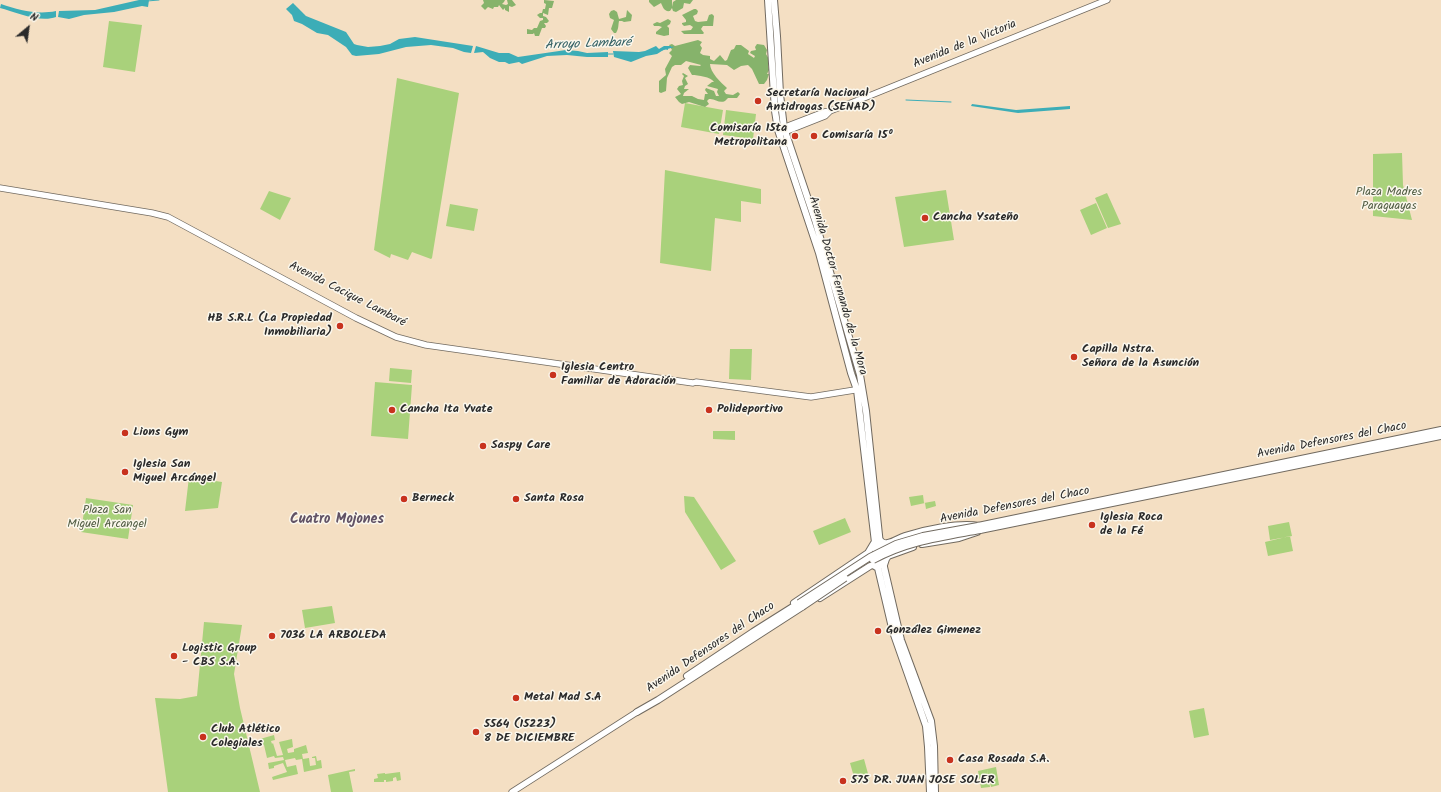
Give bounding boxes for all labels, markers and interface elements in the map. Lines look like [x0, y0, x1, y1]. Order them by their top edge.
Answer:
north arrow [8, 8, 48, 48]
text: N [26, 8, 41, 27]
street label: Avenida de la Victoria [911, 18, 1019, 72]
water label: Arroyo Lambaré [545, 36, 631, 54]
place label: Secretaría Nacional Antidrogas (SENAD) [766, 87, 876, 115]
marker: Secretaría Nacional Antidrogas (SENAD) [753, 96, 763, 106]
place label: Comisaría 15ta Metropolitana [710, 122, 787, 150]
place label: Comisaría 15º [822, 129, 893, 143]
marker: Comisaría 15ta Metropolitana [790, 131, 800, 141]
marker: Comisaría 15º [809, 131, 819, 141]
park label: Plaza Madres Paraguayas [1356, 186, 1422, 214]
street label: Avenida Doctor Fernando de la Mora [805, 195, 869, 377]
place label: Cancha Ysateño [933, 211, 1018, 225]
marker: Cancha Ysateño [920, 213, 930, 223]
street label: Avenida Cacique Lambaré [286, 259, 408, 331]
place label: HB S.R.L (La Propiedad Inmobiliaria) [207, 312, 332, 340]
marker: HB S.R.L (La Propiedad Inmobiliaria) [335, 321, 345, 331]
place label: Capilla Nstra. Señora de la Asunción [1082, 343, 1199, 371]
marker: Capilla Nstra. Señora de la Asunción [1069, 352, 1079, 362]
place label: Iglesia Centro Familiar de Adoración [561, 361, 676, 389]
marker: Iglesia Centro Familiar de Adoración [548, 370, 558, 380]
place label: Cancha Ita Yvate [400, 403, 493, 417]
place label: Polideportivo [717, 403, 783, 417]
marker: Cancha Ita Yvate [387, 405, 397, 415]
marker: Polideportivo [704, 405, 714, 415]
street label: Avenida Defensores del Chaco [1256, 419, 1408, 463]
place label: Lions Gym [133, 426, 188, 440]
marker: Lions Gym [120, 428, 130, 438]
place label: Saspy Care [491, 439, 550, 453]
marker: Saspy Care [478, 441, 488, 451]
place label: Iglesia San Miguel Arcángel [133, 458, 216, 486]
marker: Iglesia San Miguel Arcángel [120, 467, 130, 477]
street label: Avenida Defensores del Chaco [939, 484, 1091, 528]
place label: Berneck [412, 492, 454, 506]
place label: Santa Rosa [524, 492, 584, 506]
marker: Berneck [399, 494, 409, 504]
marker: Santa Rosa [511, 494, 521, 504]
park label: Plaza San Miguel Arcangel [67, 504, 147, 532]
place label: Iglesia Roca de la Fé [1100, 511, 1163, 539]
district label: Cuatro Mojones [290, 513, 384, 529]
marker: Iglesia Roca de la Fé [1087, 520, 1097, 530]
street label: Avenida Defensores del Chaco [644, 600, 778, 696]
place label: González Gimenez [886, 624, 981, 638]
marker: González Gimenez [873, 626, 883, 636]
place label: 7036 LA ARBOLEDA [280, 629, 387, 643]
marker: 7036 LA ARBOLEDA [267, 631, 277, 641]
place label: Logistic Group - CBS S.A. [182, 642, 257, 670]
marker: Logistic Group - CBS S.A. [169, 651, 179, 661]
place label: Metal Mad S.A [524, 691, 602, 705]
marker: Metal Mad S.A [511, 693, 521, 703]
place label: 5564 (15223) 8 DE DICIEMBRE [484, 718, 575, 746]
place label: Club Atlético Colegiales [211, 723, 280, 751]
marker: 5564 (15223) 8 DE DICIEMBRE [471, 727, 481, 737]
marker: Club Atlético Colegiales [198, 732, 208, 742]
place label: Casa Rosada S.A. [958, 753, 1049, 767]
marker: Casa Rosada S.A. [945, 755, 955, 765]
place label: 575 DR. JUAN JOSE SOLER [851, 774, 994, 788]
marker: 575 DR. JUAN JOSE SOLER [838, 776, 848, 786]

